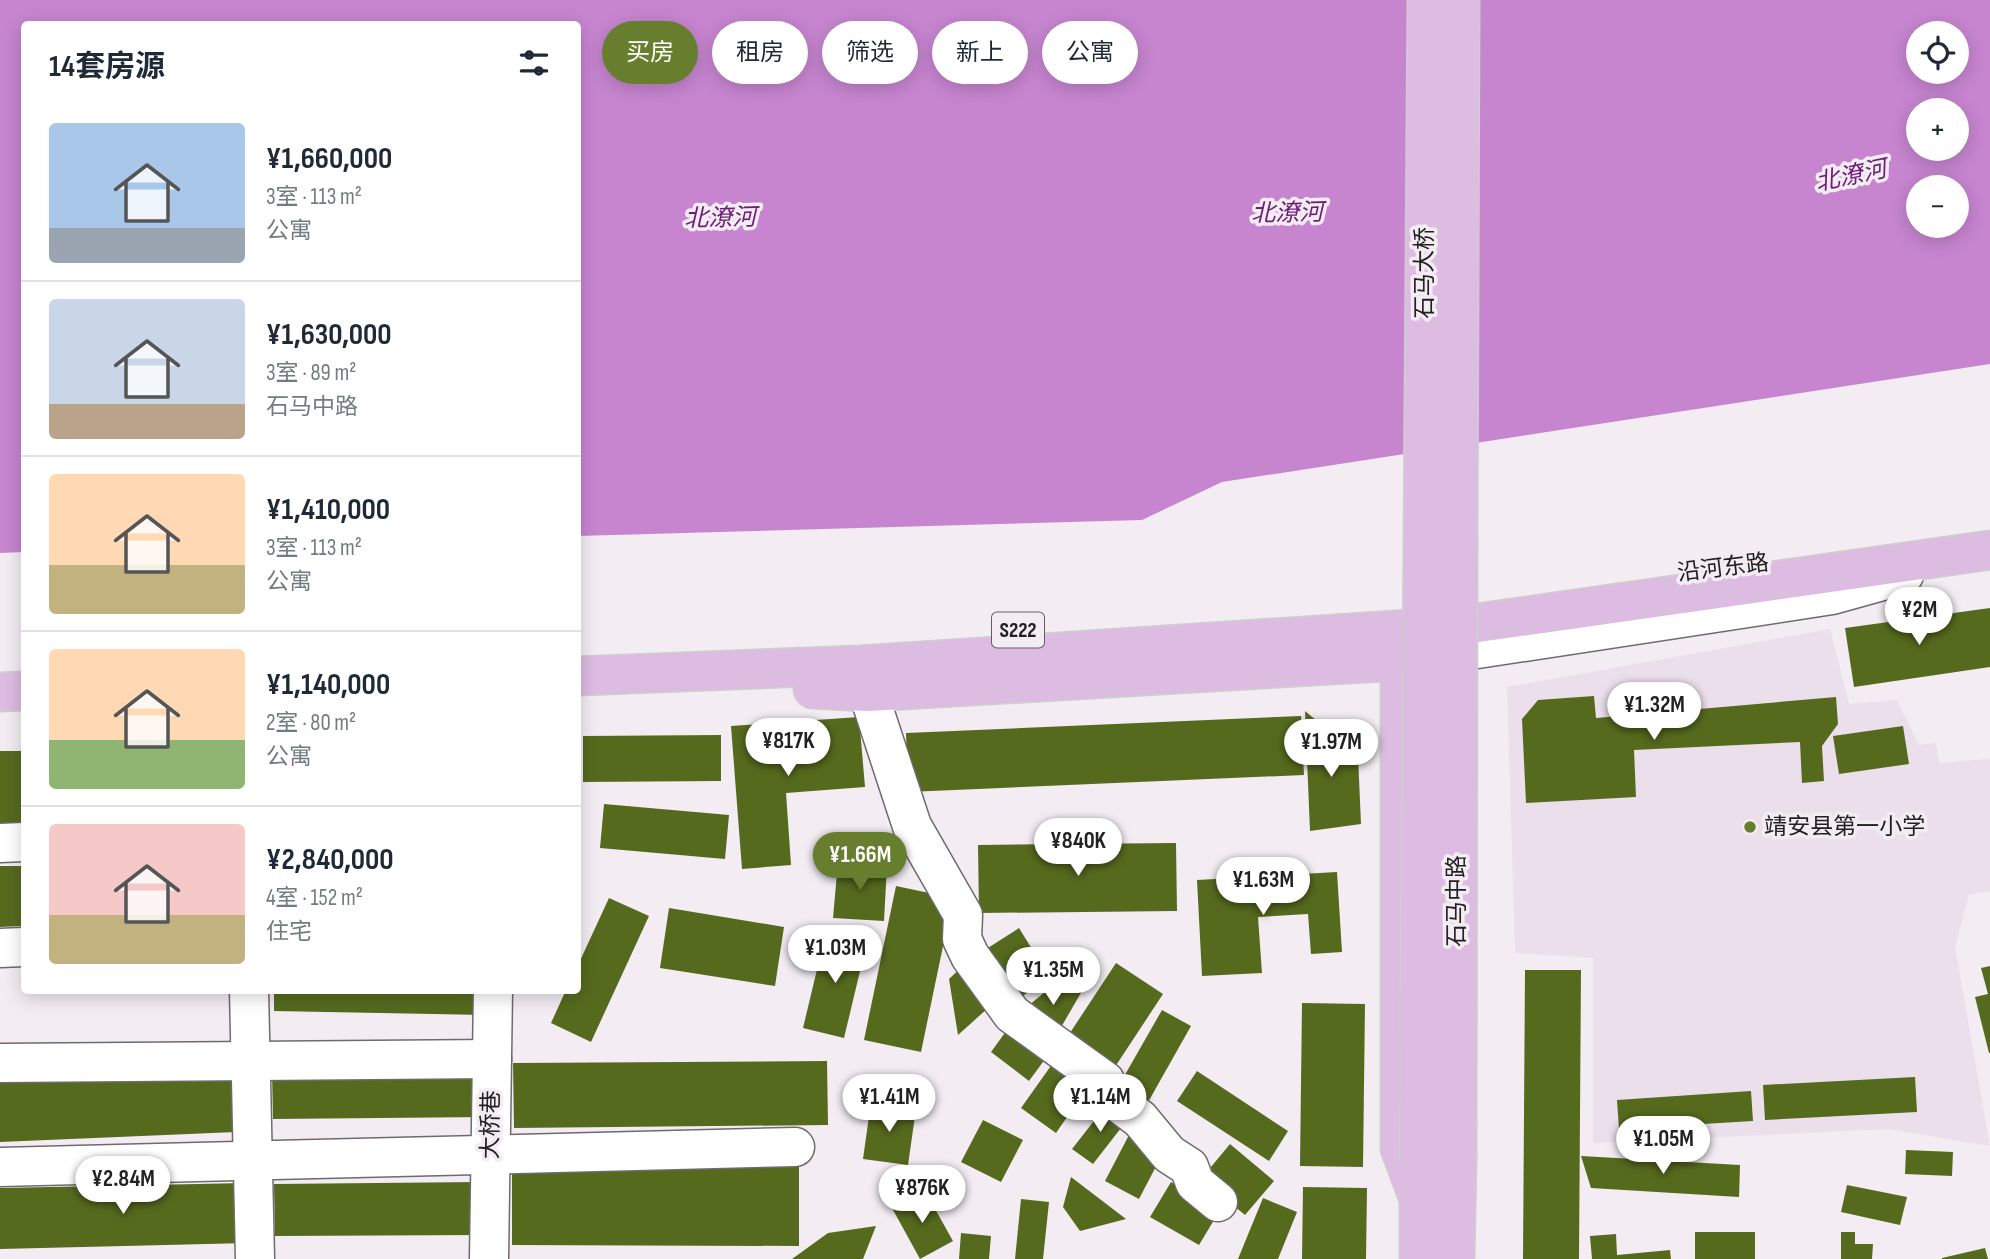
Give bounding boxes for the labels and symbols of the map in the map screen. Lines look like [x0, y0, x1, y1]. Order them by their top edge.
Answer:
water label: 北潦河 [1813, 154, 1893, 198]
water label: 北潦河 [1251, 198, 1327, 228]
water label: 北潦河 [684, 203, 760, 233]
street label: 石马大桥 [1411, 227, 1439, 319]
street label: 沿河东路 [1676, 548, 1770, 588]
pin: ¥2M [1885, 588, 1953, 647]
road number: S222 [992, 612, 1044, 648]
pin: ¥1.32M [1597, 682, 1711, 742]
pin: ¥817K [739, 718, 837, 778]
pin: ¥1.97M [1274, 720, 1388, 779]
place label: 靖安县第一小学 [1764, 813, 1925, 841]
pin: ¥840K [1029, 818, 1127, 878]
marker: 靖安县第一小学 [1742, 819, 1758, 835]
pin: ¥1.66M [803, 832, 917, 892]
street label: 石马中路 [1443, 855, 1471, 947]
pin: ¥1.63M [1206, 858, 1320, 917]
pin: ¥1.03M [778, 926, 892, 985]
pin: ¥1.35M [996, 948, 1110, 1007]
pin: ¥1.41M [832, 1074, 946, 1134]
pin: ¥1.14M [1043, 1074, 1157, 1134]
street label: 大桥巷 [476, 1090, 506, 1160]
pin: ¥1.05M [1606, 1116, 1720, 1176]
pin: ¥2.84M [66, 1156, 180, 1216]
pin: ¥876K [873, 1166, 971, 1225]

